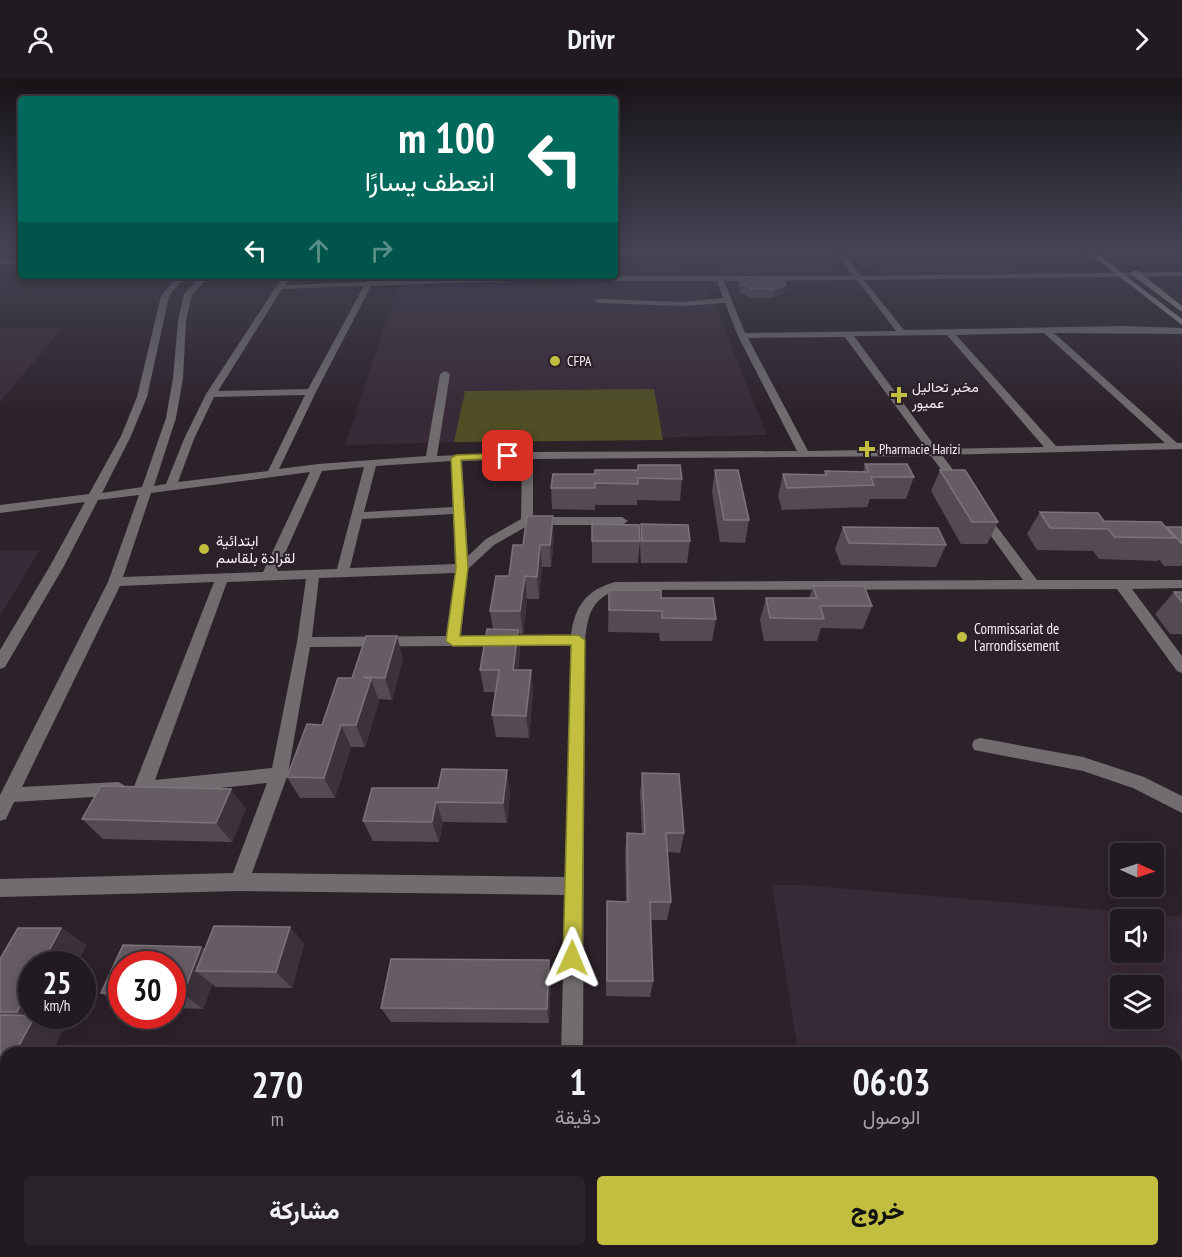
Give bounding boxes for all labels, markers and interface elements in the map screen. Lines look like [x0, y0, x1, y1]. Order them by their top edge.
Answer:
text: Drivr [567, 22, 615, 56]
icon: person [24, 23, 57, 56]
icon: forward [1125, 23, 1158, 56]
text: 100 m [398, 110, 495, 165]
icon: left [516, 120, 594, 198]
text: انعطف يسارًا [365, 164, 495, 198]
icon: left [239, 234, 272, 267]
icon: ahead [302, 234, 335, 267]
icon: right [365, 234, 398, 267]
place label: CFPA [567, 352, 592, 370]
marker: CFPA [548, 354, 562, 368]
place label: مخبر تحاليل عميور [911, 378, 979, 412]
marker: مخبر تحاليل عميور [890, 386, 908, 404]
pin [482, 430, 533, 481]
icon: arrive [491, 439, 524, 472]
place label: Pharmacie Harizi [879, 440, 960, 458]
marker: Pharmacie Harizi [860, 442, 874, 456]
place label: ابتدائية لقرادة بلقاسم [216, 531, 295, 568]
marker: ابتدائية لقرادة بلقاسم [197, 542, 211, 556]
place label: Commissariat de l'arrondissement [974, 619, 1059, 655]
marker: Commissariat de l'arrondissement [955, 630, 969, 644]
north arrow [1110, 843, 1164, 897]
map controls [1110, 843, 1164, 1029]
button: sound [1110, 909, 1164, 963]
position arrow [540, 926, 604, 990]
speed limit sign: 30 [108, 951, 186, 1029]
text: 25 [43, 963, 71, 1002]
button: layers [1110, 975, 1164, 1029]
text: km/h [44, 996, 70, 1015]
text: 1 [569, 1058, 586, 1105]
text: 06:03 [853, 1058, 930, 1105]
text: 270 [252, 1061, 303, 1108]
text: دقيقة [555, 1104, 601, 1130]
text: الوصول [863, 1104, 920, 1130]
text: m [271, 1106, 284, 1132]
button: مشاركة [24, 1176, 585, 1245]
button: خروج [597, 1176, 1158, 1245]

